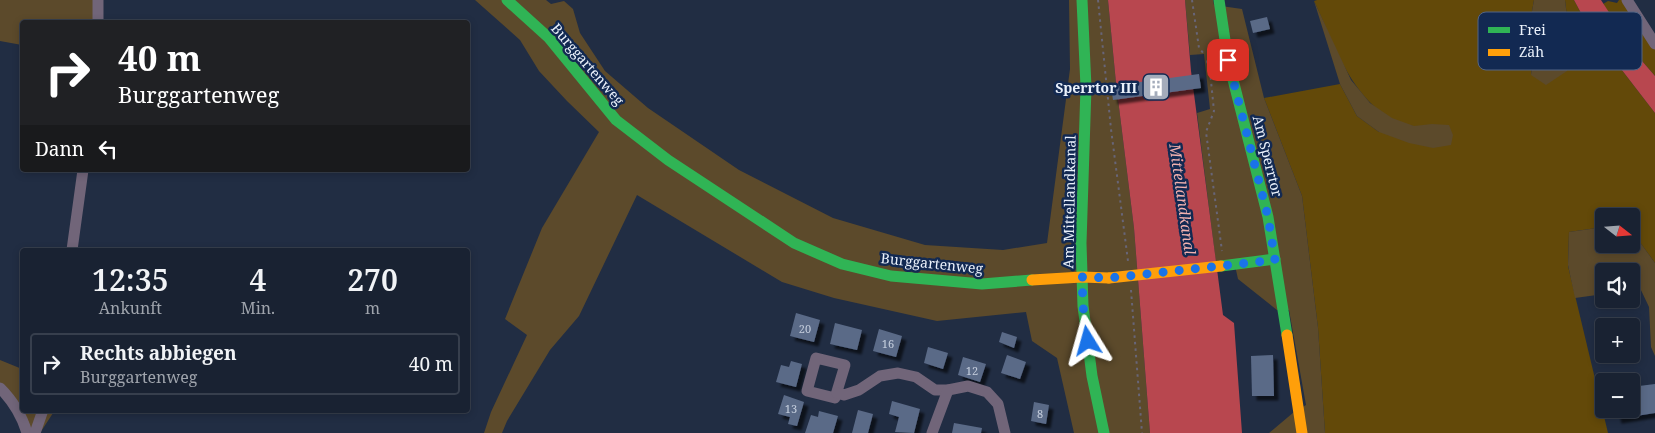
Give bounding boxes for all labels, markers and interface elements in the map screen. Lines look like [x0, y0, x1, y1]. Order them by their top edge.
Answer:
legend [1478, 12, 1642, 70]
street label: Burggartenweg [547, 19, 629, 109]
text: Frei [1519, 20, 1546, 39]
text: 40 m [118, 34, 201, 81]
pin [1207, 39, 1249, 81]
icon: right [35, 40, 100, 105]
text: Zäh [1519, 42, 1544, 61]
icon: arrive [1214, 46, 1242, 74]
building icon: Sperrtor III [1141, 72, 1171, 102]
place label: Sperrtor III [1055, 78, 1137, 97]
text: Burggartenweg [118, 79, 279, 109]
street label: Am Sperrtor [1249, 113, 1287, 199]
icon: left [94, 135, 122, 163]
street label: Am Mittellandkanal [1058, 135, 1080, 269]
text: Dann [35, 136, 84, 162]
water label: Mittellandkanal [1165, 141, 1201, 256]
north arrow [1595, 208, 1640, 252]
map controls [1595, 208, 1640, 418]
street label: Burggartenweg [880, 248, 985, 278]
text: 12:35 [92, 259, 169, 300]
text: 4 [249, 259, 266, 300]
text: 270 [347, 259, 398, 300]
button: sound [1595, 263, 1640, 308]
text: Ankunft [99, 297, 162, 319]
text: Min. [241, 297, 275, 319]
text: m [365, 297, 380, 319]
position arrow [1061, 314, 1113, 366]
button: + [1595, 318, 1640, 363]
house number: 20 [799, 321, 811, 336]
house number: 16 [882, 336, 894, 351]
text: Rechts abbiegen [80, 340, 237, 366]
icon: right [37, 350, 65, 378]
text: 40 m [409, 351, 453, 377]
house number: 12 [966, 363, 978, 378]
text: Burggartenweg [80, 366, 197, 388]
button: − [1595, 373, 1640, 418]
house number: 13 [785, 401, 797, 416]
house number: 8 [1037, 406, 1043, 421]

